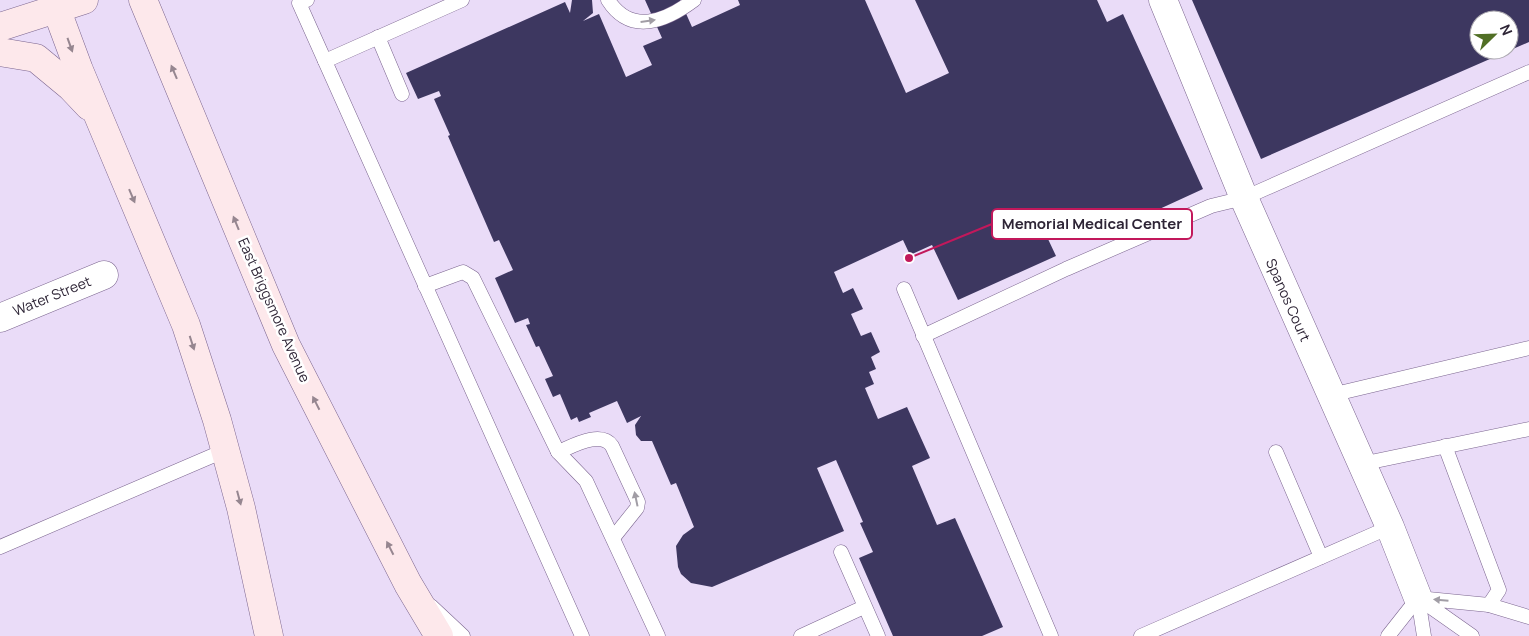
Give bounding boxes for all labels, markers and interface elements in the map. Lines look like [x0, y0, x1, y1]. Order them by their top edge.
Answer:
north arrow [1469, 10, 1519, 60]
one-way arrow [640, 17, 656, 25]
text: N [1496, 21, 1517, 38]
one-way arrow [67, 38, 74, 53]
one-way arrow [170, 64, 178, 79]
one-way arrow [128, 189, 136, 203]
callout: Memorial Medical Center [992, 209, 1192, 239]
text: Memorial Medical Center [1002, 213, 1182, 234]
one-way arrow [232, 215, 240, 230]
street label: East Briggsmore Avenue [234, 235, 315, 385]
street label: Spanos Court [1262, 255, 1315, 344]
street label: Water Street [10, 271, 94, 320]
one-way arrow [188, 335, 196, 350]
one-way arrow [312, 396, 320, 410]
one-way arrow [235, 491, 243, 506]
one-way arrow [632, 491, 640, 507]
one-way arrow [386, 541, 394, 555]
one-way arrow [1432, 596, 1448, 604]

